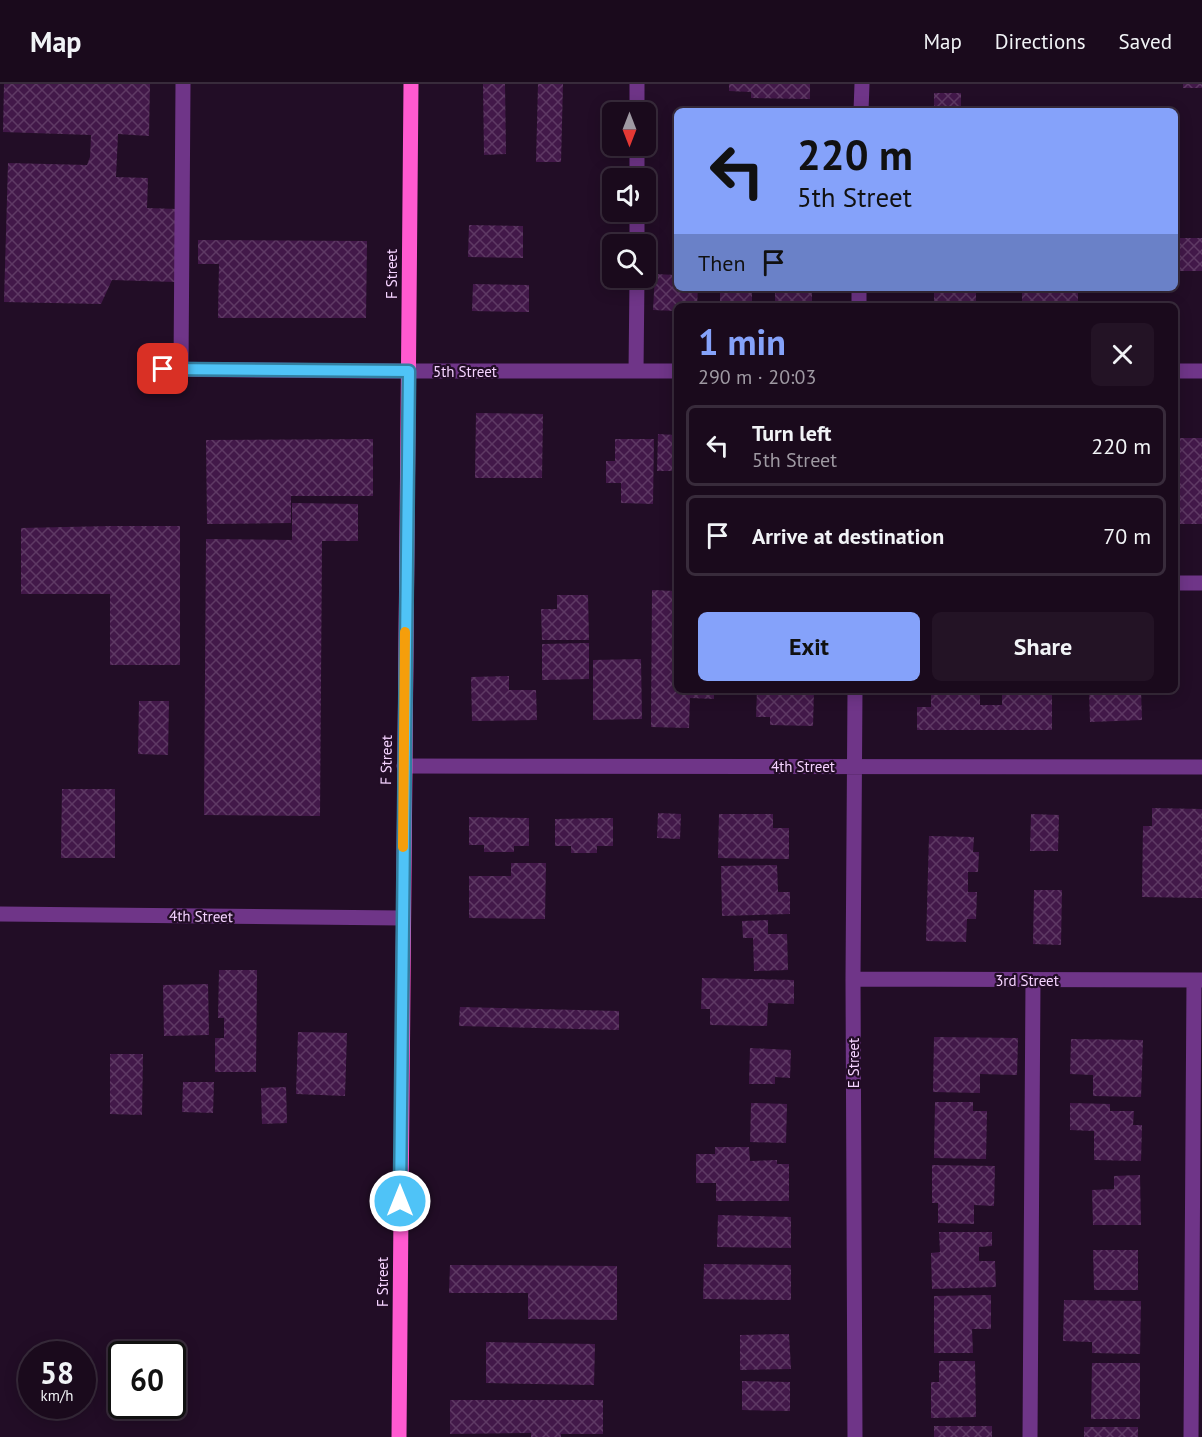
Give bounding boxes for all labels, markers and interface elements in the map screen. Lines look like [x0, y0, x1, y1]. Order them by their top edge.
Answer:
text: Map [30, 23, 81, 60]
text: Map [923, 28, 962, 55]
text: Directions [995, 28, 1086, 55]
text: Saved [1119, 28, 1172, 55]
north arrow [602, 102, 656, 156]
map controls [602, 102, 656, 288]
text: 220 m [797, 127, 913, 182]
icon: left [698, 132, 776, 210]
button: sound [602, 168, 656, 222]
text: 5th Street [797, 180, 912, 214]
button: search [602, 234, 656, 288]
icon: arrive [757, 246, 790, 279]
street label: F Street [382, 249, 401, 299]
text: Then [698, 249, 745, 277]
text: 1 min [698, 318, 786, 365]
button: close [1091, 323, 1154, 386]
pin [137, 343, 188, 394]
icon: arrive [146, 352, 179, 385]
street label: 5th Street [433, 362, 497, 381]
text: 290 m · 20:03 [698, 364, 816, 390]
text: Turn left [752, 419, 832, 447]
icon: left [701, 429, 734, 462]
text: 220 m [1091, 432, 1151, 460]
text: 5th Street [752, 447, 837, 473]
icon: arrive [701, 519, 734, 552]
text: Arrive at destination [752, 522, 944, 550]
text: 70 m [1103, 522, 1151, 550]
button: Exit [698, 612, 920, 681]
button: Share [932, 612, 1154, 681]
street label: F Street [376, 735, 396, 785]
street label: 4th Street [771, 757, 835, 776]
street label: 4th Street [169, 906, 233, 926]
street label: 3rd Street [995, 971, 1059, 990]
street label: E Street [844, 1038, 863, 1088]
position arrow [368, 1169, 432, 1233]
street label: F Street [373, 1257, 392, 1307]
speed limit sign: 60 [108, 1341, 186, 1419]
text: 58 [40, 1353, 74, 1392]
text: km/h [41, 1386, 73, 1405]

